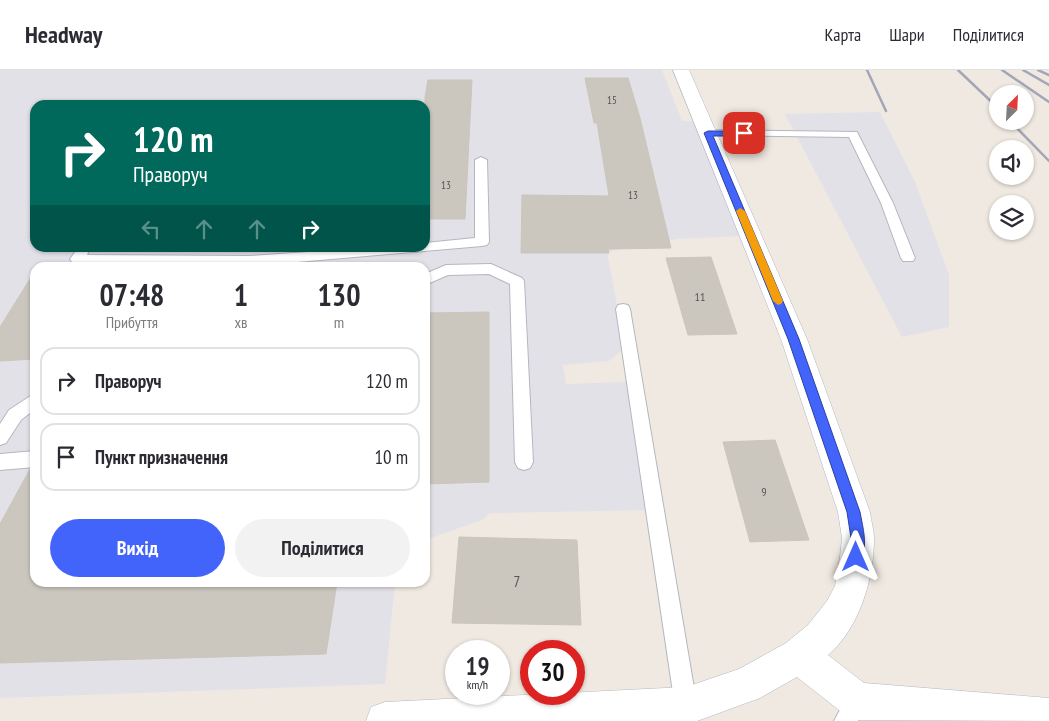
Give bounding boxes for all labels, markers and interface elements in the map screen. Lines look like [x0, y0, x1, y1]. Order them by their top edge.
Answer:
text: Headway [25, 19, 102, 50]
text: Карта [825, 23, 861, 46]
text: Шари [889, 23, 925, 46]
text: Поділитися [953, 23, 1024, 46]
north arrow [989, 85, 1034, 130]
map controls [989, 85, 1034, 240]
house number: 15 [607, 93, 617, 107]
pin [723, 112, 765, 154]
text: 120 m [133, 116, 214, 162]
icon: arrive [730, 119, 758, 147]
icon: right [50, 120, 115, 185]
button: sound [989, 140, 1034, 185]
text: Праворуч [133, 160, 208, 188]
house number: 13 [441, 178, 451, 192]
house number: 13 [628, 188, 638, 202]
button: layers [989, 195, 1034, 240]
icon: left [137, 215, 165, 243]
icon: ahead [190, 215, 218, 243]
icon: ahead [243, 215, 271, 243]
icon: right [296, 215, 324, 243]
text: 07:48 [99, 275, 164, 314]
text: 1 [234, 275, 248, 314]
text: 130 [318, 275, 361, 314]
house number: 11 [695, 289, 705, 304]
text: Прибуття [106, 312, 158, 332]
text: хв [234, 312, 247, 332]
text: m [334, 312, 344, 332]
icon: right [52, 367, 80, 395]
text: Праворуч [95, 369, 162, 393]
text: 120 m [366, 369, 408, 393]
icon: arrive [52, 443, 80, 471]
text: Пункт призначення [95, 445, 228, 469]
text: 10 m [375, 445, 408, 469]
house number: 9 [761, 484, 767, 499]
button: Вихід [50, 519, 225, 577]
button: Поділитися [235, 519, 410, 577]
position arrow [829, 530, 881, 582]
house number: 7 [514, 572, 520, 591]
speed limit sign: 30 [520, 640, 585, 705]
text: 19 [466, 650, 489, 682]
text: km/h [467, 677, 488, 692]

